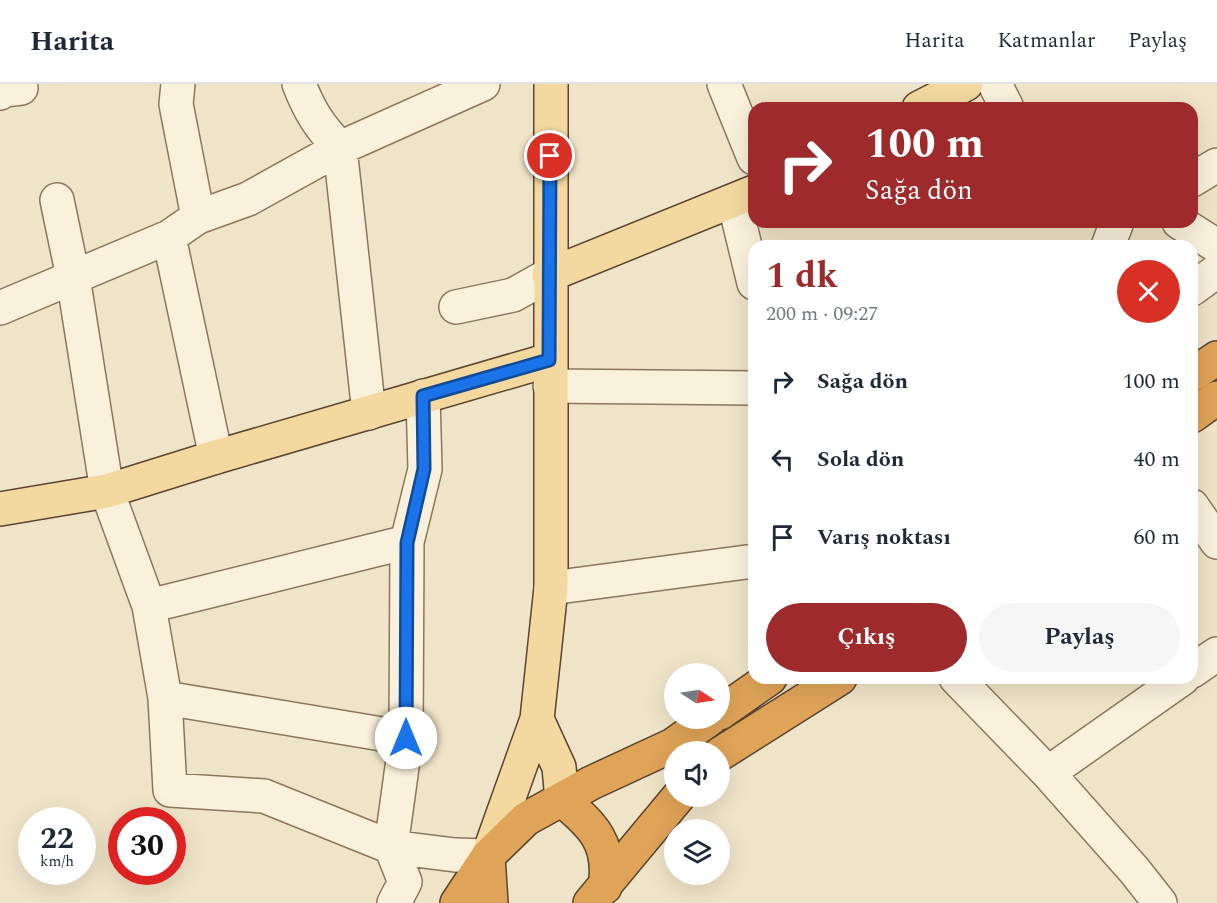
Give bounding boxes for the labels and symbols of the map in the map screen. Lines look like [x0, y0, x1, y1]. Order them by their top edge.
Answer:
pin [524, 130, 575, 181]
north arrow [664, 663, 730, 729]
position arrow [374, 706, 438, 770]
speed limit sign: 30 [108, 807, 186, 885]

